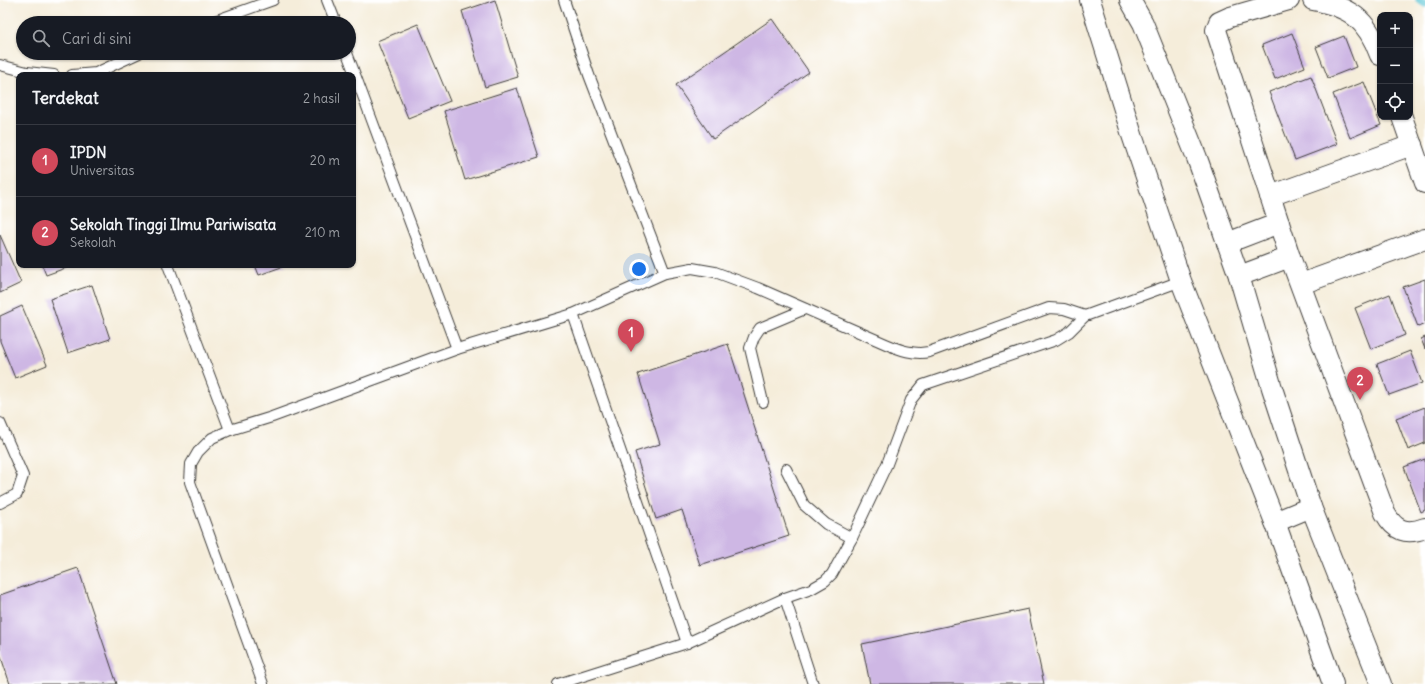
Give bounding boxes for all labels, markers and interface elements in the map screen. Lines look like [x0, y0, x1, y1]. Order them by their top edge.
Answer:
map controls [1377, 12, 1413, 120]
button: + [1377, 12, 1413, 48]
search box [16, 16, 356, 60]
icon: search [30, 27, 52, 49]
text: Cari di sini [62, 29, 131, 48]
button: − [1377, 48, 1413, 84]
button: locate [1377, 84, 1413, 120]
text: Terdekat [32, 87, 99, 109]
text: 2 hasil [303, 90, 340, 107]
text: IPDN [70, 143, 107, 162]
text: 1 [42, 152, 48, 169]
text: 20 m [310, 152, 340, 169]
text: Universitas [70, 162, 134, 179]
text: Sekolah Tinggi Ilmu Pariwisata [70, 215, 276, 234]
text: 2 [41, 224, 49, 241]
text: 210 m [305, 224, 340, 241]
text: Sekolah [70, 234, 116, 251]
your location [629, 259, 649, 279]
pin: 1 [618, 319, 644, 352]
pin: 2 [1347, 367, 1373, 400]

